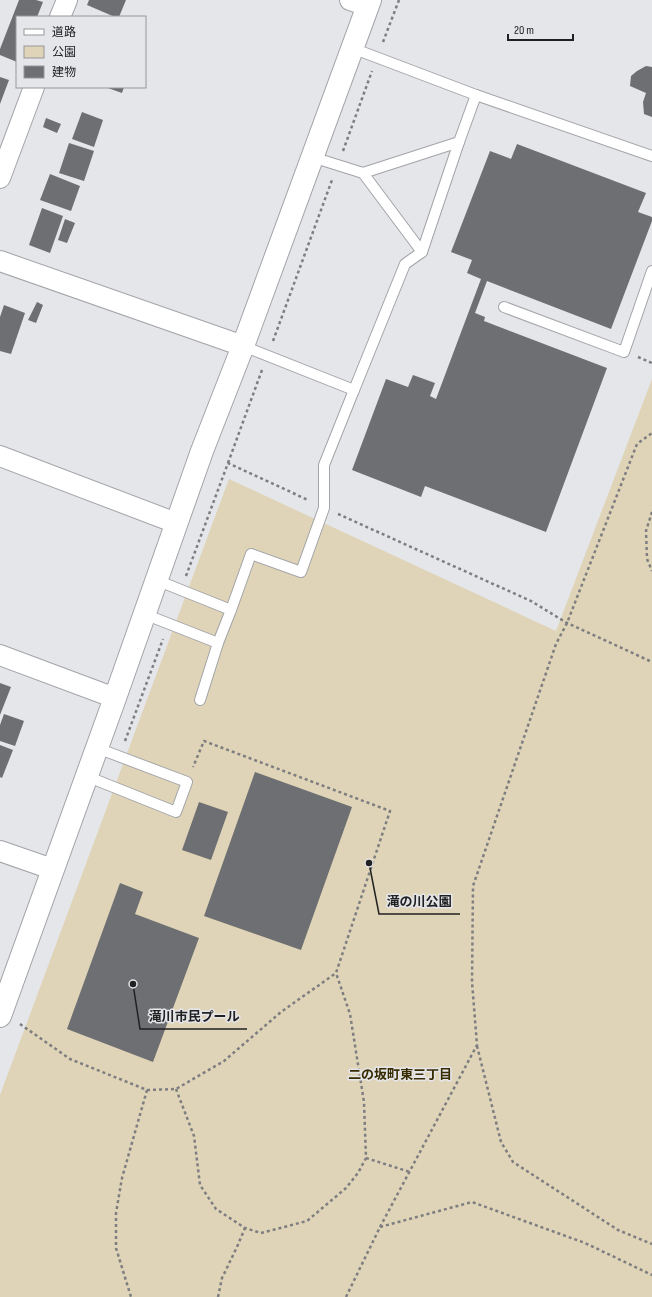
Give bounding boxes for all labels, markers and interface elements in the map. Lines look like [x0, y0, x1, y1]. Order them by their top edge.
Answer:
legend [16, 16, 146, 88]
scale bar [508, 16, 573, 42]
text: 20 m [514, 23, 534, 38]
text: 道路 [52, 25, 76, 40]
text: 公園 [52, 45, 76, 60]
text: 建物 [52, 65, 76, 80]
callout: 滝の川公園 [379, 889, 460, 914]
text: 滝の川公園 [386, 894, 452, 910]
callout: 滝川市民プール [140, 1004, 247, 1029]
text: 滝川市民プール [148, 1009, 240, 1025]
district label: 二の坂町東三丁目 [348, 1067, 452, 1083]

